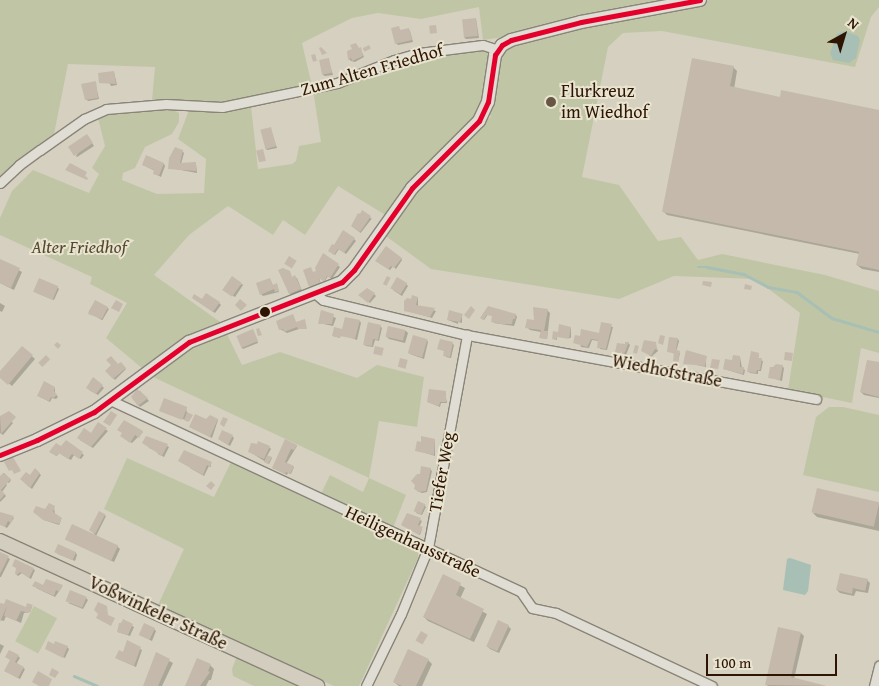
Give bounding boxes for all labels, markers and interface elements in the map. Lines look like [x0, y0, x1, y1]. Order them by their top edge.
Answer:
north arrow [819, 10, 869, 60]
text: N [844, 13, 863, 34]
street label: Zum Alten Friedhof [298, 39, 446, 101]
place label: Flurkreuz im Wiedhof [561, 81, 648, 124]
marker: Flurkreuz im Wiedhof [545, 96, 557, 108]
park label: Alter Friedhof [31, 236, 127, 258]
unlabelled marker [260, 307, 270, 317]
street label: Wiedhofstraße [610, 350, 724, 392]
street label: Tiefer Weg [424, 430, 460, 514]
street label: Heiligenhausstraße [342, 501, 484, 583]
street label: Voßwinkeler Straße [85, 571, 231, 655]
scale bar [709, 644, 840, 676]
text: 100 m [714, 652, 751, 673]

